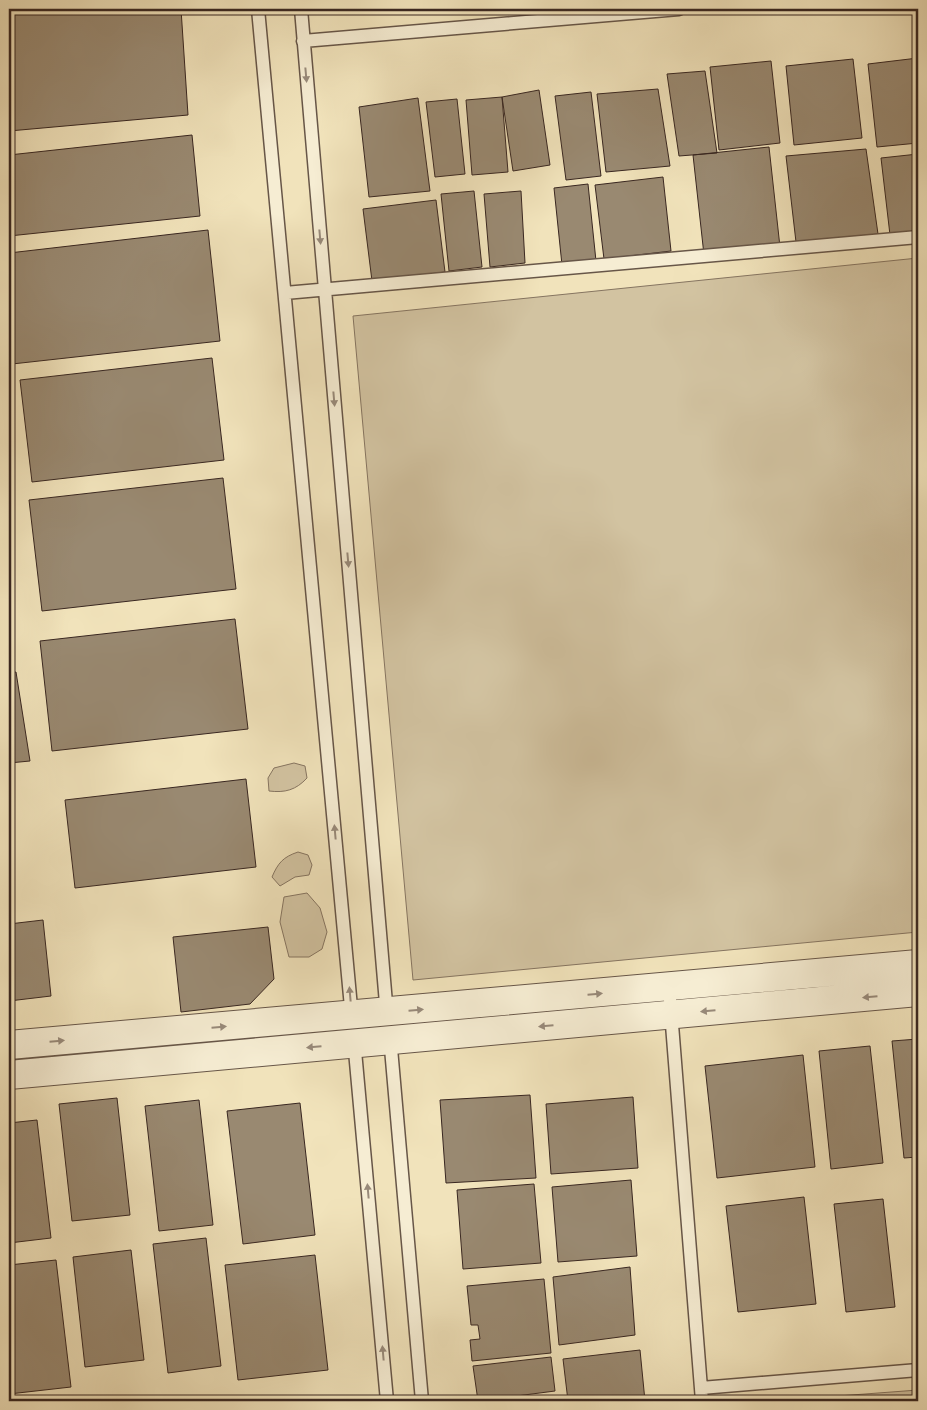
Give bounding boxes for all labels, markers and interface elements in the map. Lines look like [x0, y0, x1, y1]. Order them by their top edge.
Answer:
one-way arrow [303, 67, 311, 83]
one-way arrow [317, 229, 325, 245]
one-way arrow [331, 391, 339, 407]
one-way arrow [344, 553, 352, 569]
one-way arrow [331, 824, 339, 840]
one-way arrow [345, 986, 353, 1002]
one-way arrow [588, 989, 604, 997]
one-way arrow [861, 993, 877, 1001]
one-way arrow [408, 1005, 424, 1013]
one-way arrow [700, 1008, 716, 1016]
one-way arrow [538, 1022, 554, 1030]
one-way arrow [211, 1023, 227, 1031]
one-way arrow [50, 1037, 66, 1045]
one-way arrow [306, 1043, 322, 1051]
one-way arrow [364, 1183, 372, 1199]
one-way arrow [379, 1344, 387, 1360]

